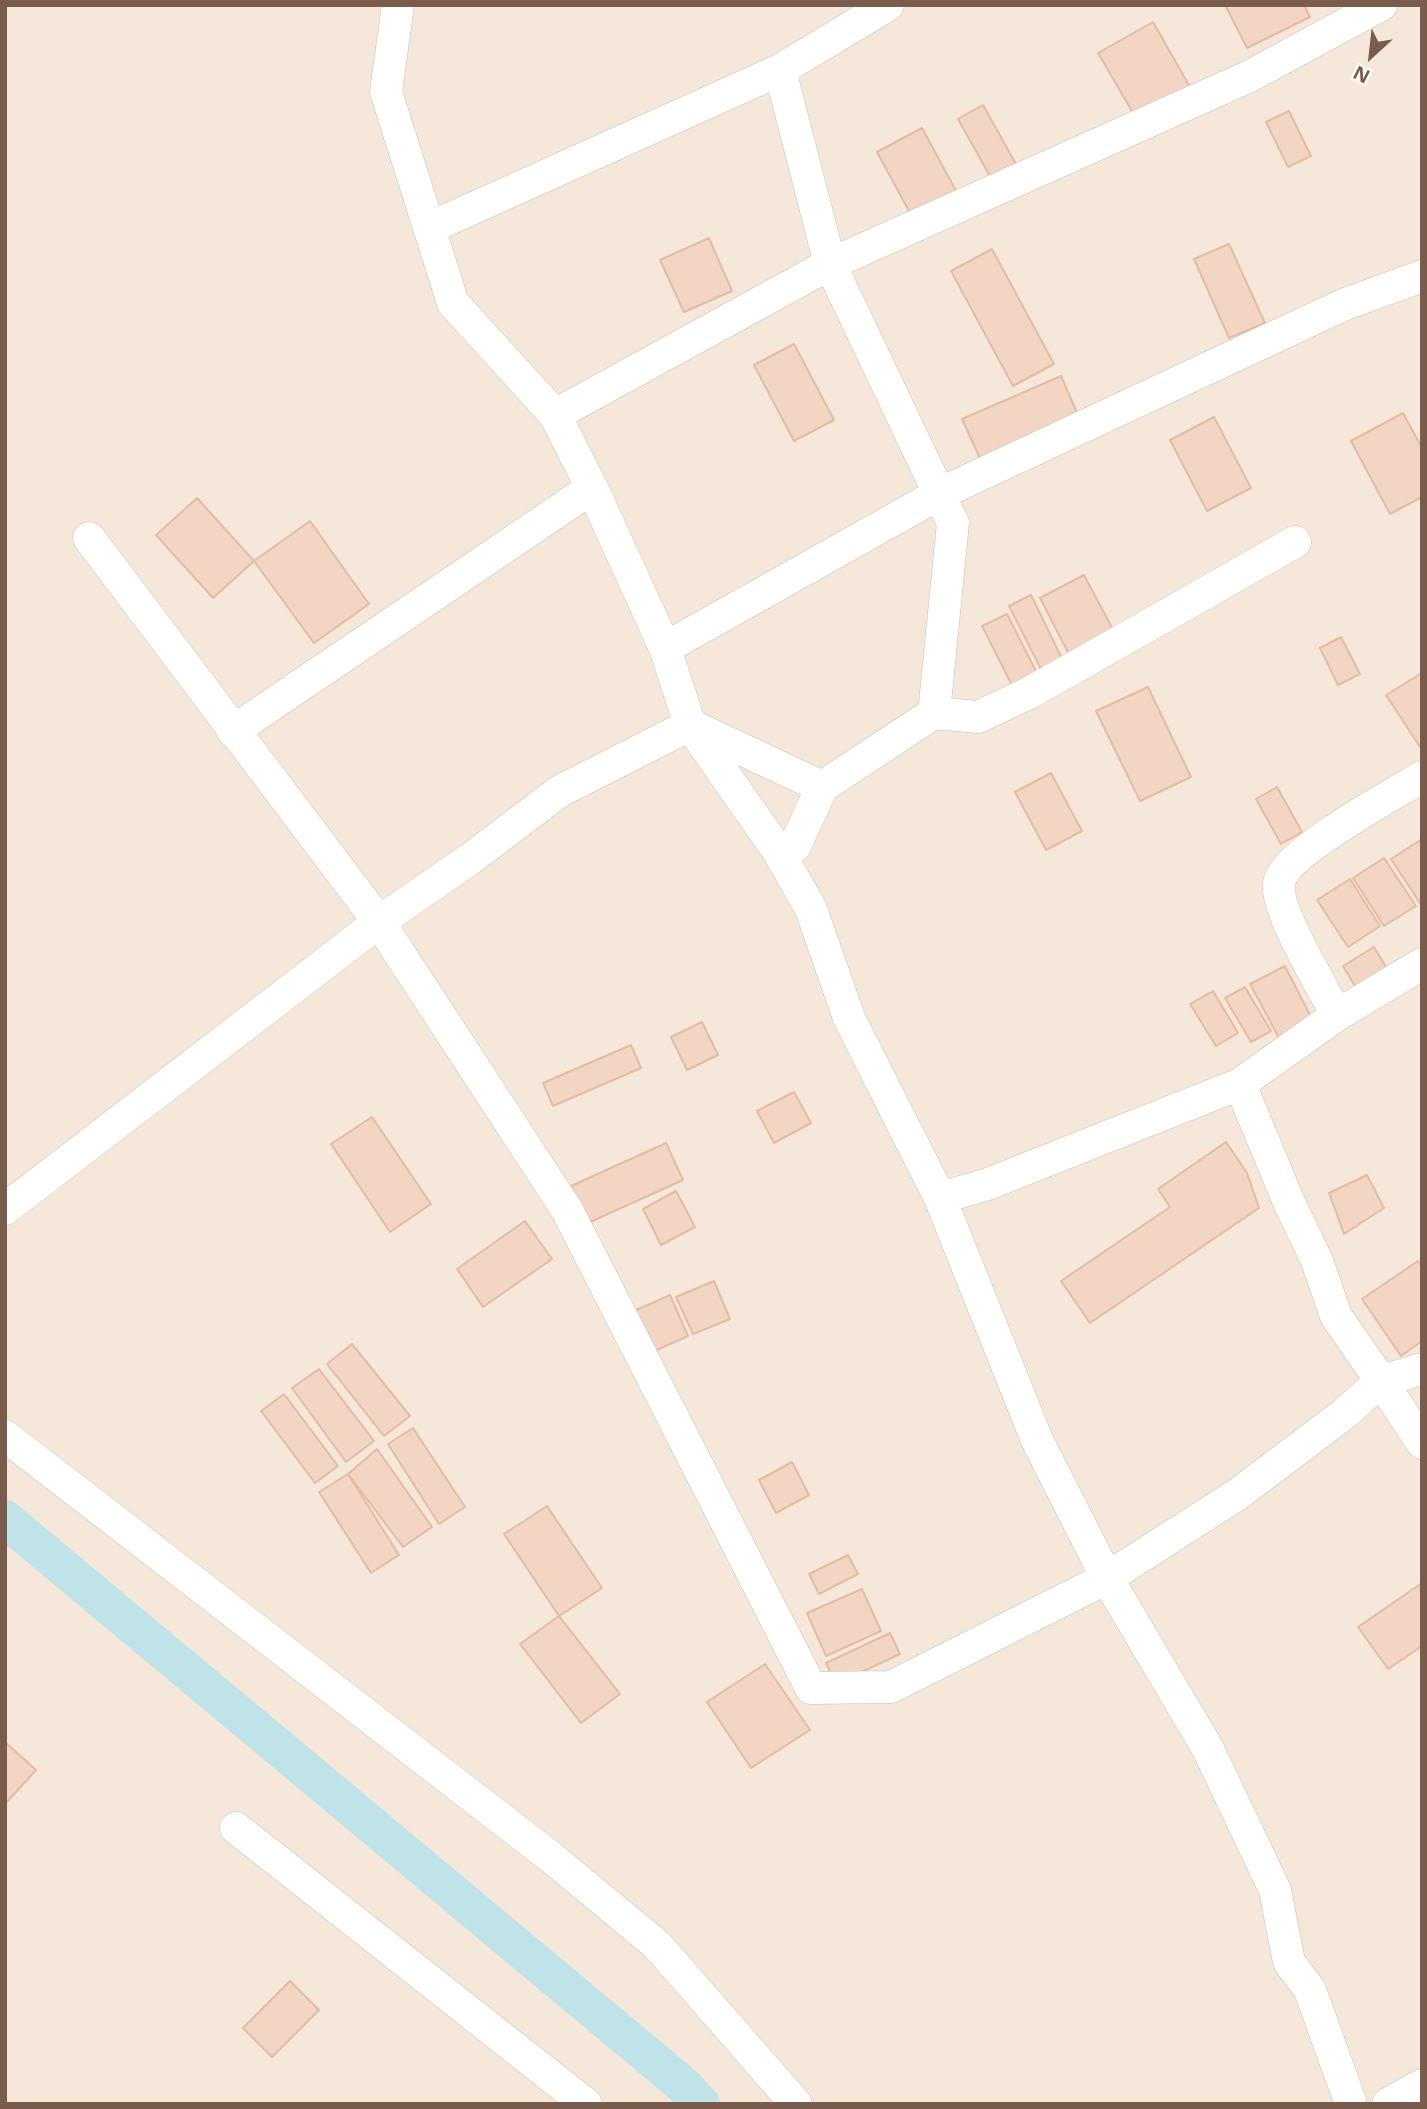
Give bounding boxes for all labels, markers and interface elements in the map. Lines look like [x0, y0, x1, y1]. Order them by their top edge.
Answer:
north arrow [1336, 21, 1406, 91]
text: N [1349, 60, 1374, 90]

